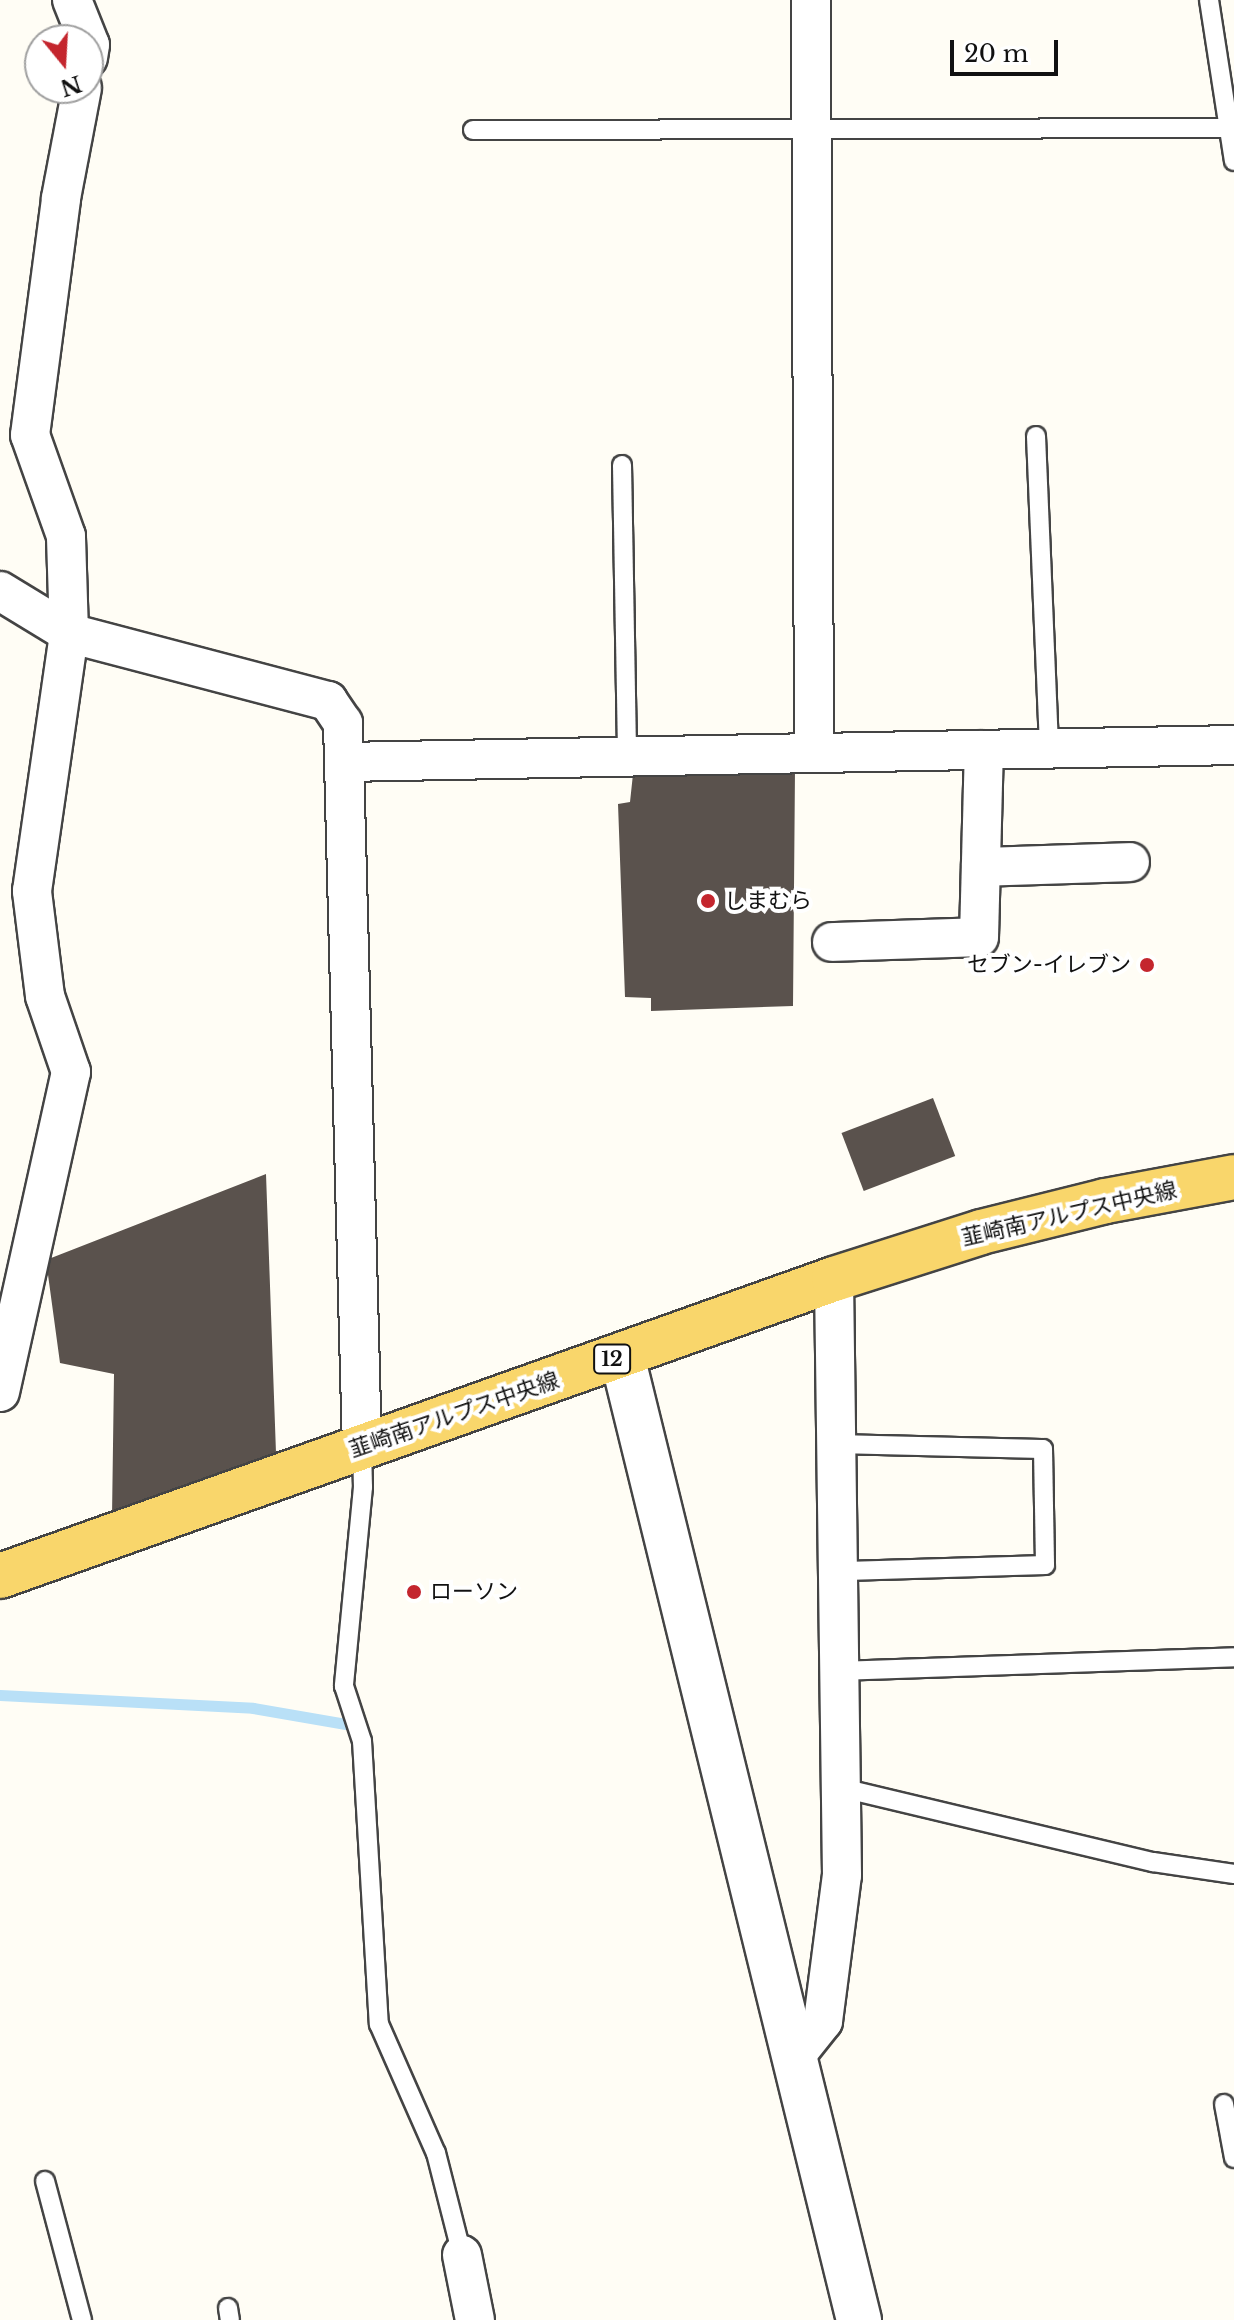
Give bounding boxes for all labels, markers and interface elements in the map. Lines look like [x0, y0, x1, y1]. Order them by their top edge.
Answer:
north arrow [24, 24, 104, 104]
scale bar [954, 24, 1062, 74]
text: 20 m [964, 39, 1029, 68]
text: N [57, 69, 85, 101]
place label: しまむら [724, 888, 812, 914]
marker: しまむら [699, 892, 717, 910]
place label: セブン-イレブン [967, 952, 1131, 978]
marker: セブン-イレブン [1138, 956, 1156, 974]
street label: 韮崎南アルプス中央線 [959, 1176, 1179, 1252]
road number: 12 [592, 1343, 632, 1375]
street label: 韮崎南アルプス中央線 [346, 1367, 562, 1463]
place label: ローソン [430, 1579, 518, 1605]
marker: ローソン [405, 1583, 423, 1601]

